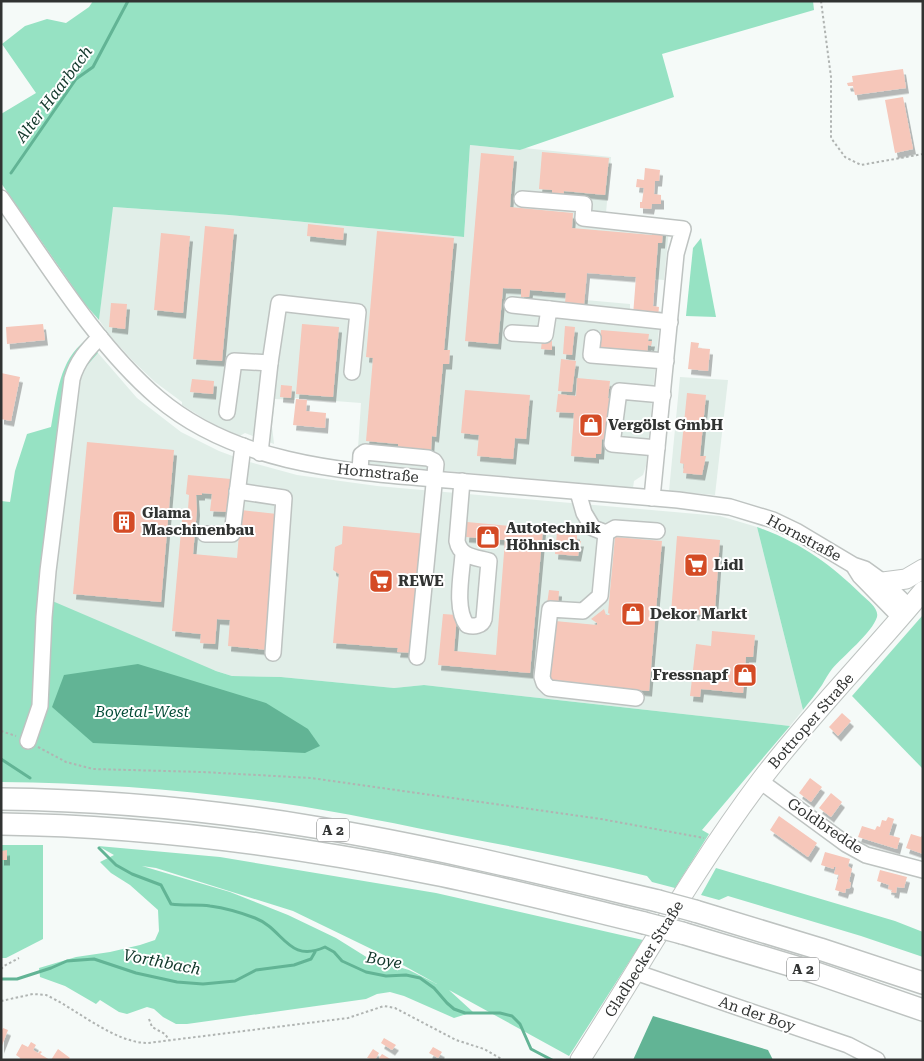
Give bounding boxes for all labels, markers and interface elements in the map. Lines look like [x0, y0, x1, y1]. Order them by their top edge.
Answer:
water label: Alter Haarbach [11, 42, 97, 147]
shop icon: Vergölst GmbH [578, 412, 604, 438]
place label: Vergölst GmbH [608, 416, 723, 434]
street label: Hornstraße [336, 460, 420, 486]
place label: Glama Maschinenbau [142, 504, 254, 539]
building icon: Glama Maschinenbau [111, 509, 137, 535]
street label: Hornstraße [764, 511, 844, 565]
place label: Autotechnik Höhnisch [506, 519, 602, 554]
shop icon: Autotechnik Höhnisch [475, 524, 501, 550]
supermarket icon: Lidl [683, 552, 709, 578]
place label: Lidl [714, 556, 744, 574]
supermarket icon: REWE [368, 568, 394, 594]
place label: REWE [398, 572, 444, 590]
shop icon: Dekor Markt [620, 601, 646, 627]
place label: Dekor Markt [650, 605, 747, 623]
shop icon: Fressnapf [732, 662, 758, 688]
place label: Fressnapf [652, 666, 729, 684]
street label: Bottroper Straße [765, 670, 857, 772]
park label: Boyetal-West [94, 703, 190, 721]
street label: Goldbredde [784, 794, 866, 858]
road number: A 2 [317, 818, 349, 842]
street label: Gladbecker Straße [601, 897, 687, 1021]
water label: Vorthbach [122, 945, 203, 979]
water label: Boye [364, 947, 403, 972]
road number: A 2 [787, 958, 819, 981]
street label: An der Boy [716, 993, 798, 1036]

